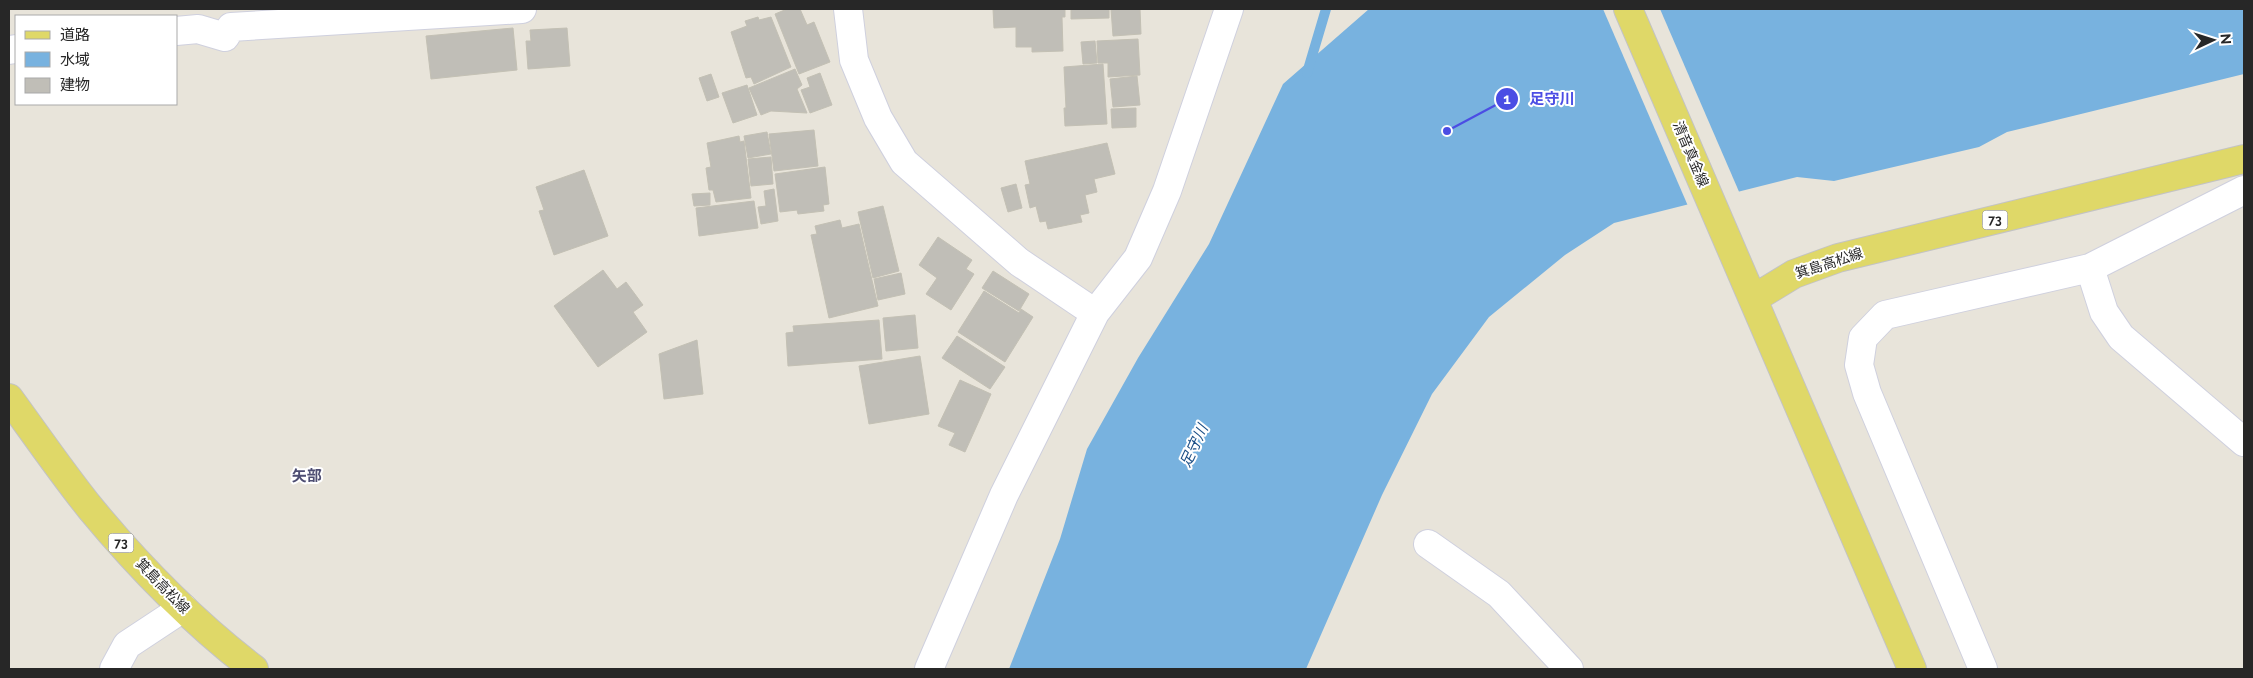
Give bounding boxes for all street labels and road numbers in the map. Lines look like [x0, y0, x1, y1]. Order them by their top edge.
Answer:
street label: 清音真金線 [1670, 119, 1712, 189]
road number: 73 [1982, 210, 2008, 230]
street label: 箕島高松線 [1793, 245, 1865, 281]
road number: 73 [108, 534, 134, 552]
street label: 箕島高松線 [133, 555, 193, 617]

